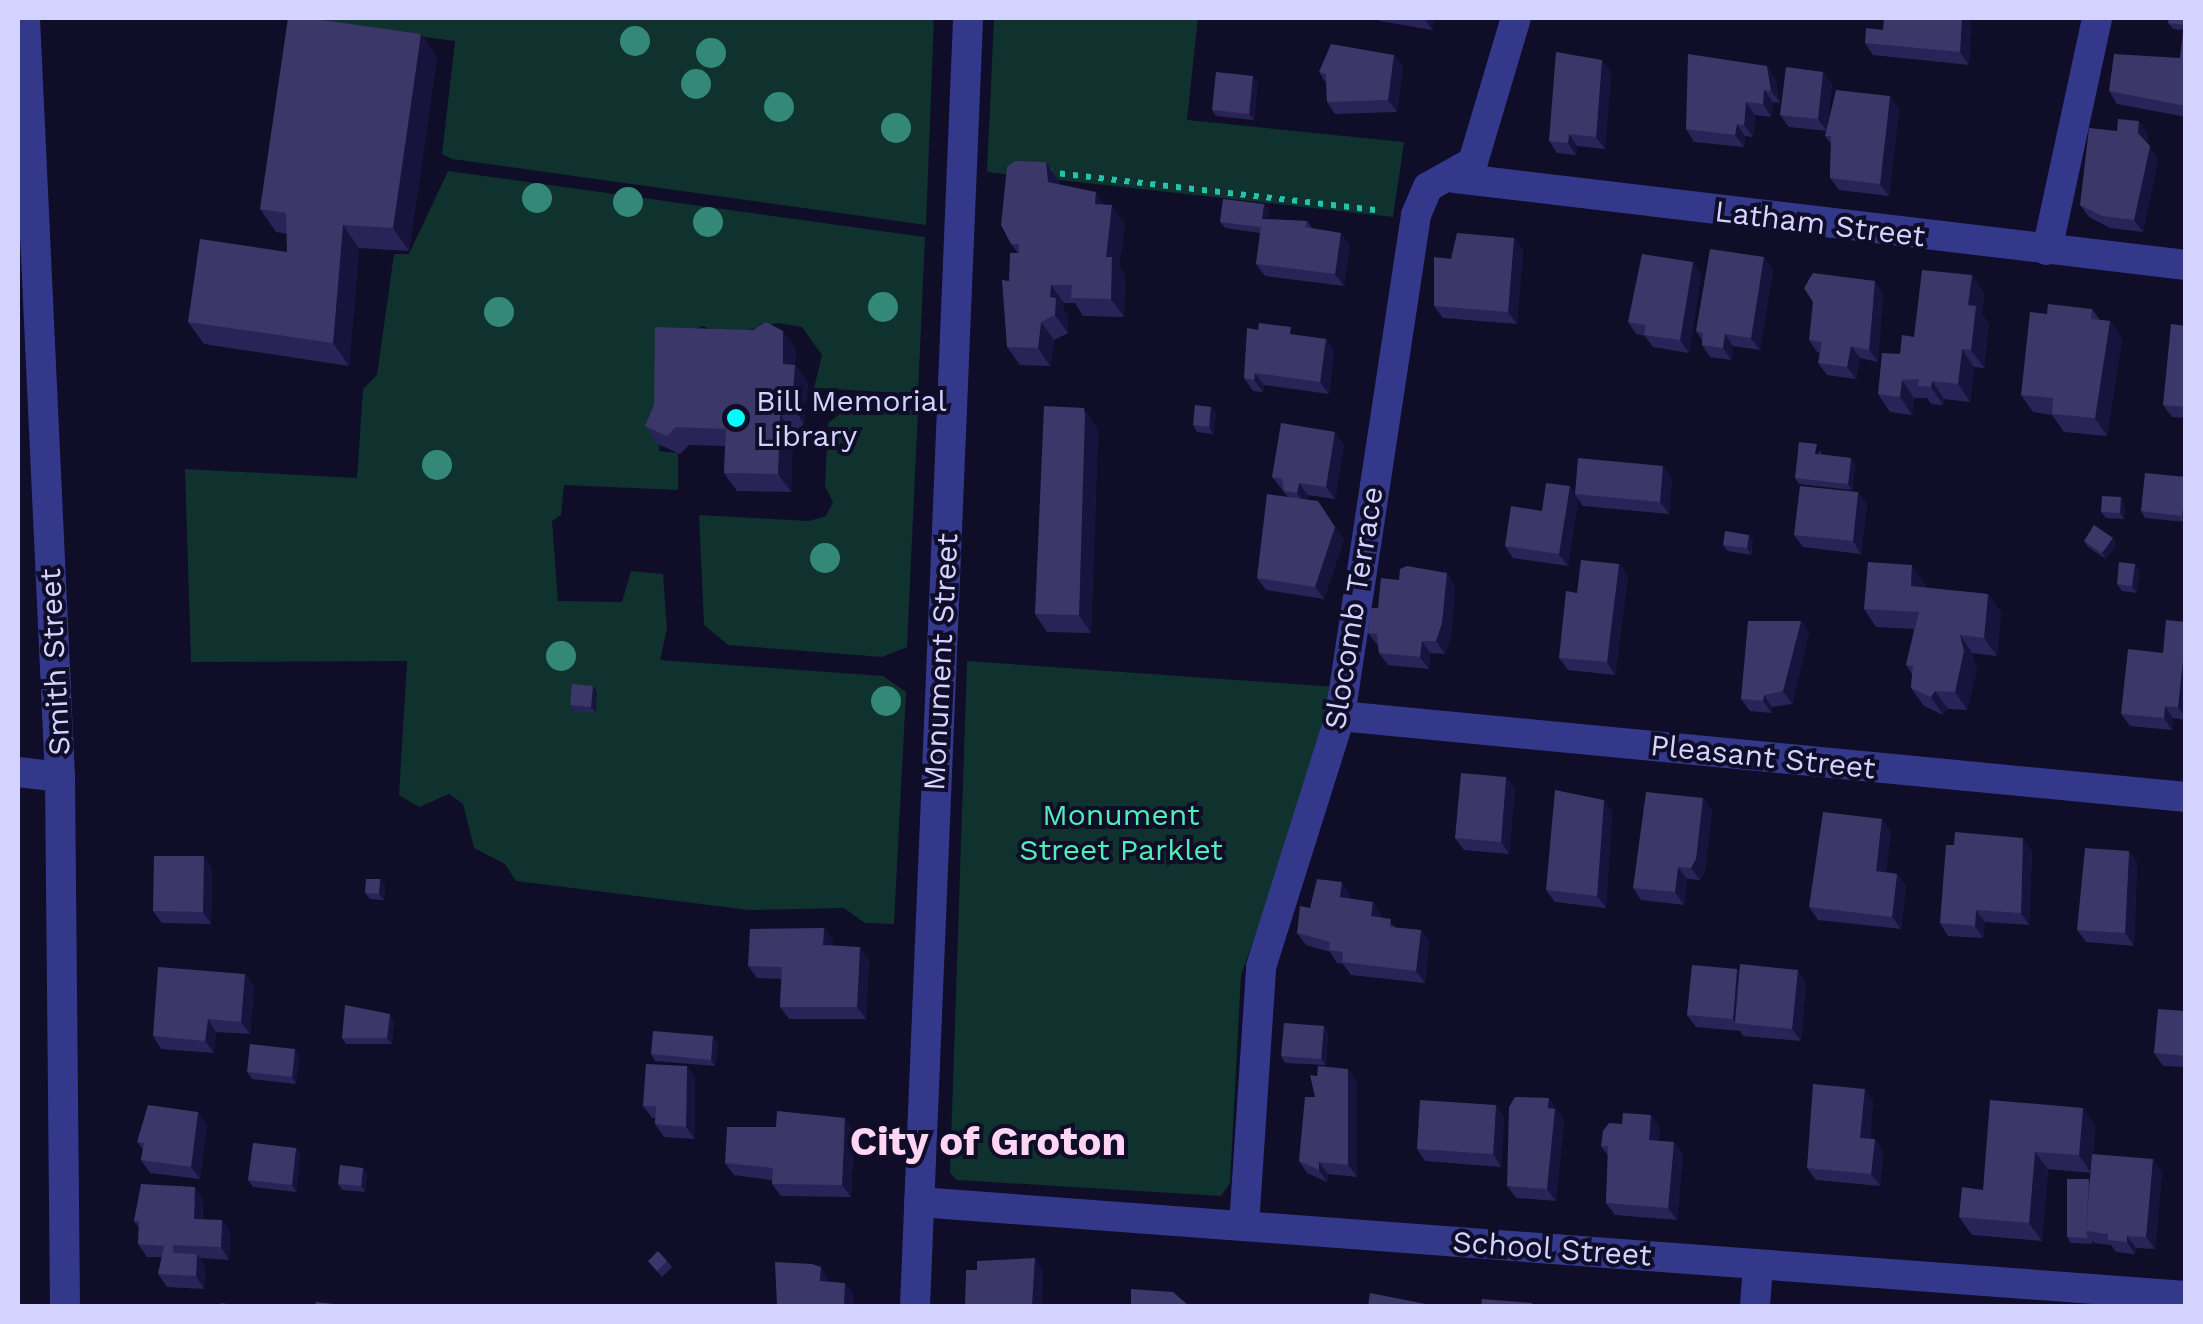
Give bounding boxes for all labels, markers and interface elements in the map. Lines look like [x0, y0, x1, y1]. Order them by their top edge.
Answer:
street label: Latham Street [1713, 193, 1927, 255]
place label: Bill Memorial Library [756, 383, 948, 454]
marker: Bill Memorial Library [725, 407, 747, 429]
street label: Slocomb Terrace [1317, 484, 1391, 732]
street label: Monument Street [916, 532, 966, 792]
street label: Smith Street [32, 568, 78, 756]
street label: Pleasant Street [1649, 727, 1877, 787]
park label: Monument Street Parklet [1019, 797, 1223, 868]
district label: City of Groton [849, 1118, 1127, 1166]
street label: School Street [1451, 1224, 1653, 1274]

